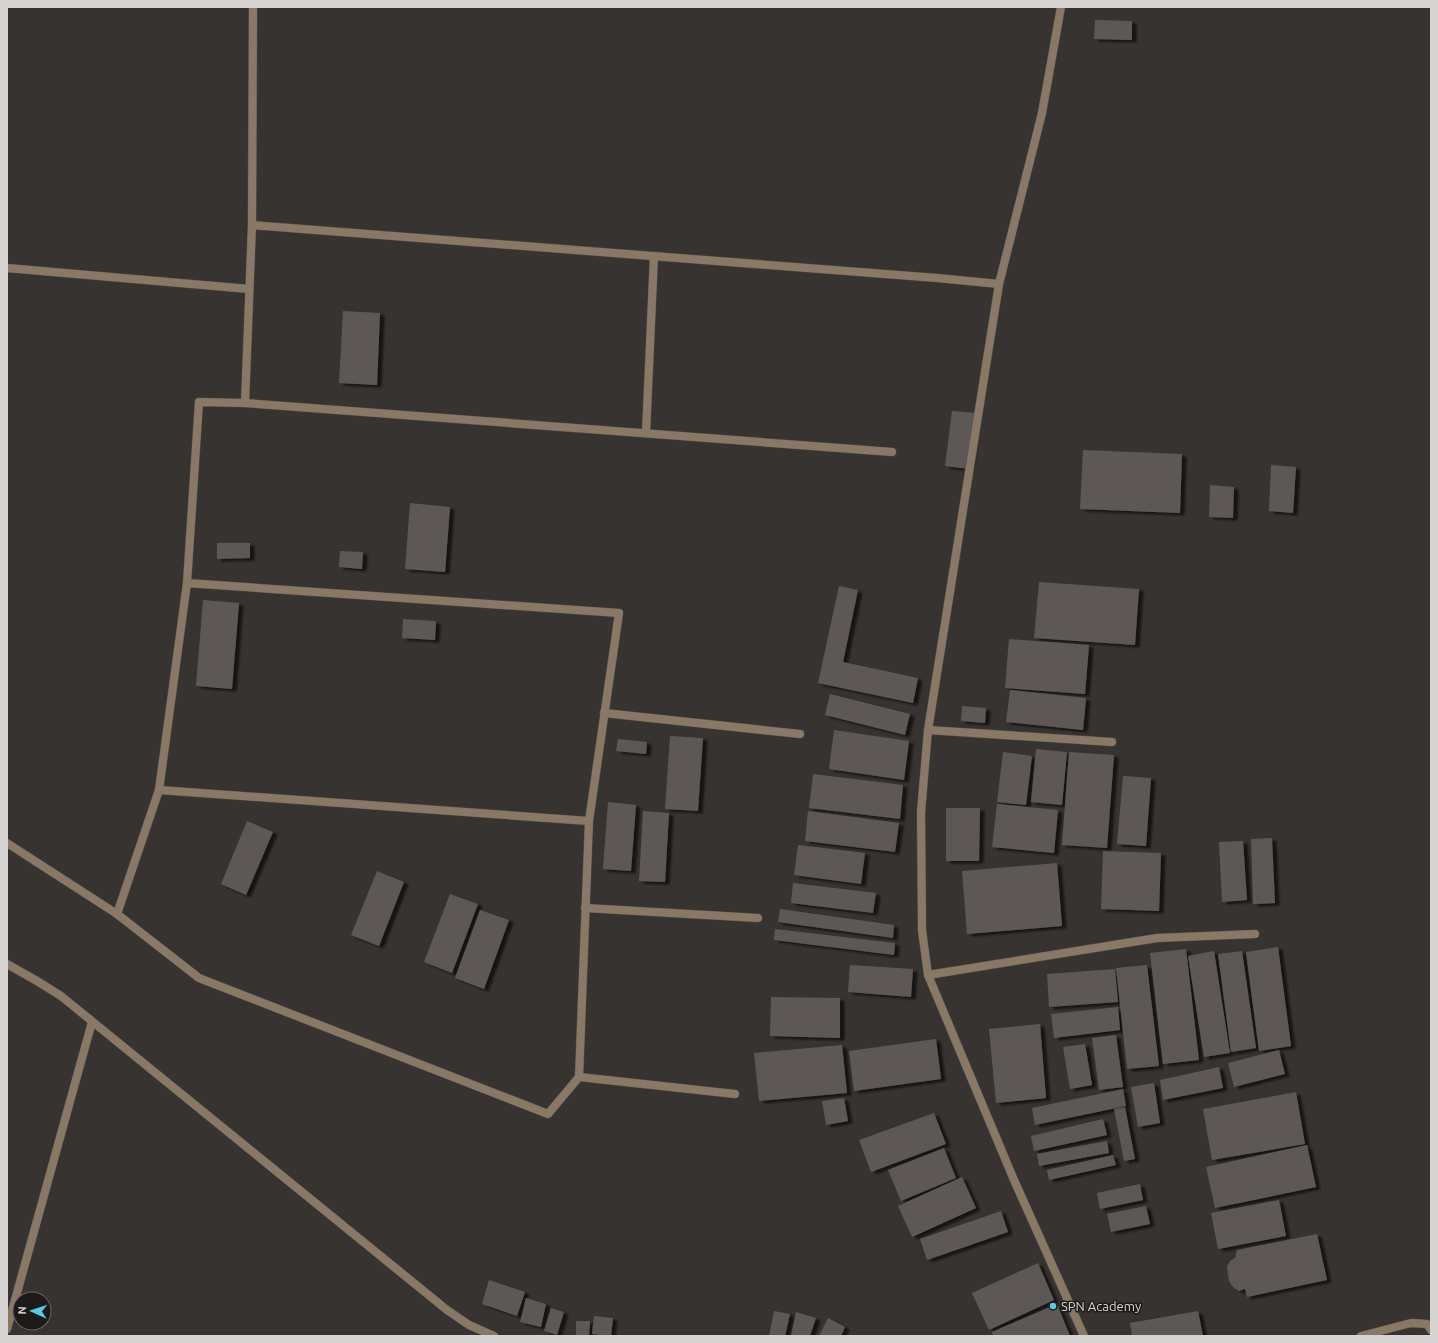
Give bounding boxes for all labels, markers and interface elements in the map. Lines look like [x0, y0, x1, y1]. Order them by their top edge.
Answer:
north arrow [12, 1291, 52, 1331]
place label: SPN Academy [1061, 1299, 1141, 1313]
marker: SPN Academy [1048, 1301, 1058, 1311]
text: N [16, 1306, 28, 1315]

